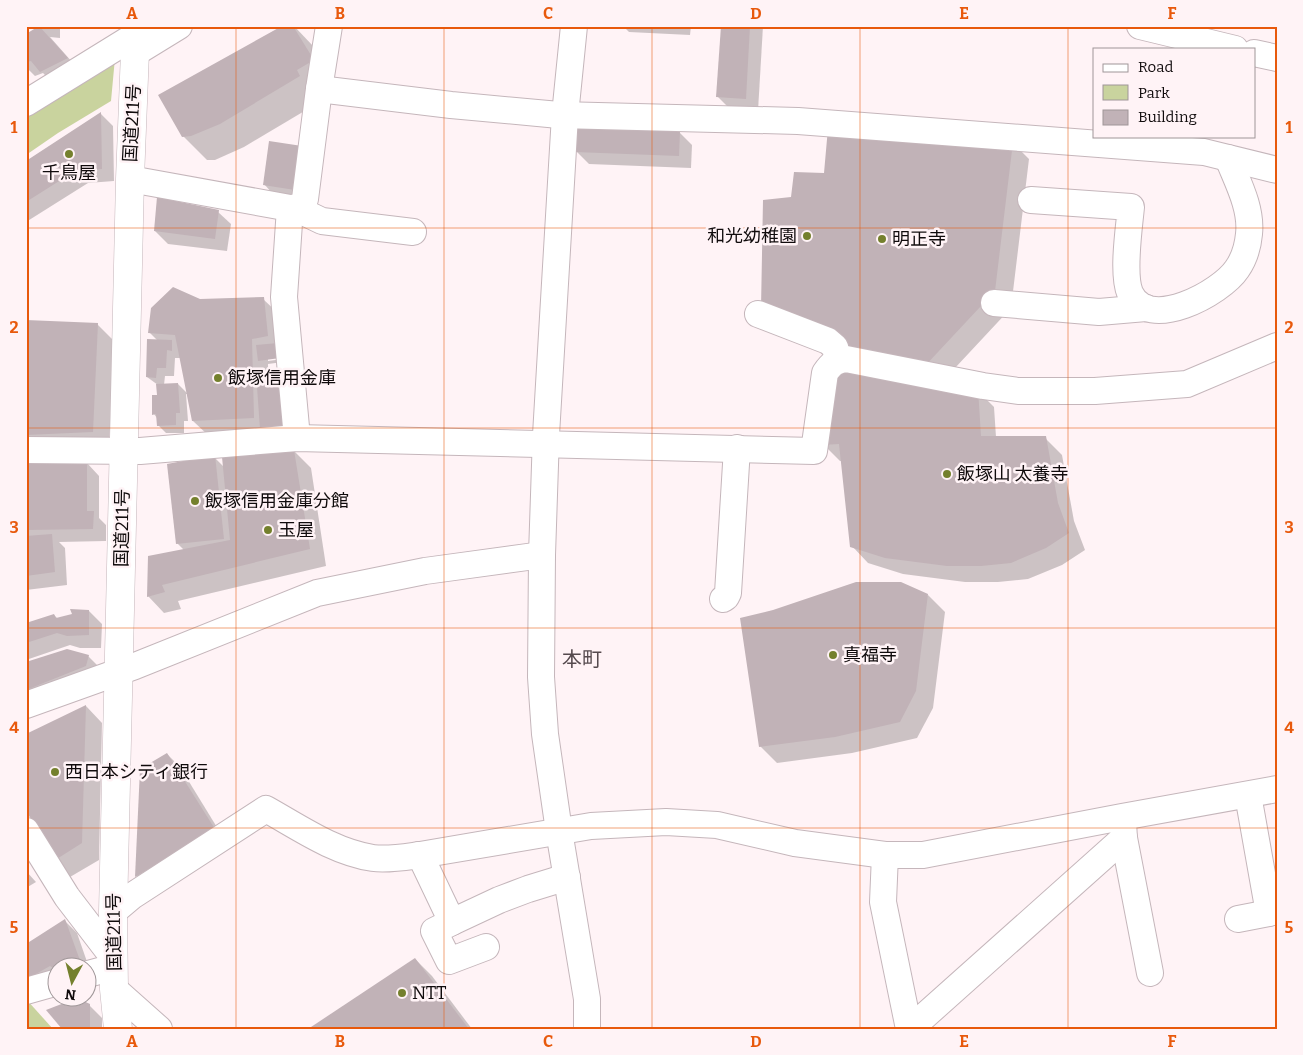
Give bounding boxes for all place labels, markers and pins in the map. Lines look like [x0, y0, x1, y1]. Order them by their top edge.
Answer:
marker: 千鳥屋 [63, 148, 75, 160]
place label: 千鳥屋 [42, 162, 96, 184]
place label: 和光幼稚園 [707, 225, 797, 247]
place label: 明正寺 [892, 228, 946, 250]
marker: 和光幼稚園 [801, 230, 813, 242]
marker: 明正寺 [876, 233, 888, 245]
place label: 飯塚信用金庫 [228, 367, 336, 389]
marker: 飯塚信用金庫 [212, 372, 224, 384]
place label: 飯塚山 太養寺 [957, 463, 1069, 485]
marker: 飯塚山 太養寺 [941, 468, 953, 480]
place label: 飯塚信用金庫分館 [205, 490, 349, 512]
marker: 飯塚信用金庫分館 [189, 495, 201, 507]
place label: 玉屋 [278, 519, 314, 541]
marker: 玉屋 [262, 524, 274, 536]
place label: 真福寺 [843, 644, 897, 666]
marker: 真福寺 [827, 649, 839, 661]
place label: 西日本シティ銀行 [65, 761, 208, 783]
marker: 西日本シティ銀行 [49, 766, 61, 778]
place label: NTT [412, 982, 447, 1004]
marker: NTT [396, 987, 408, 999]

